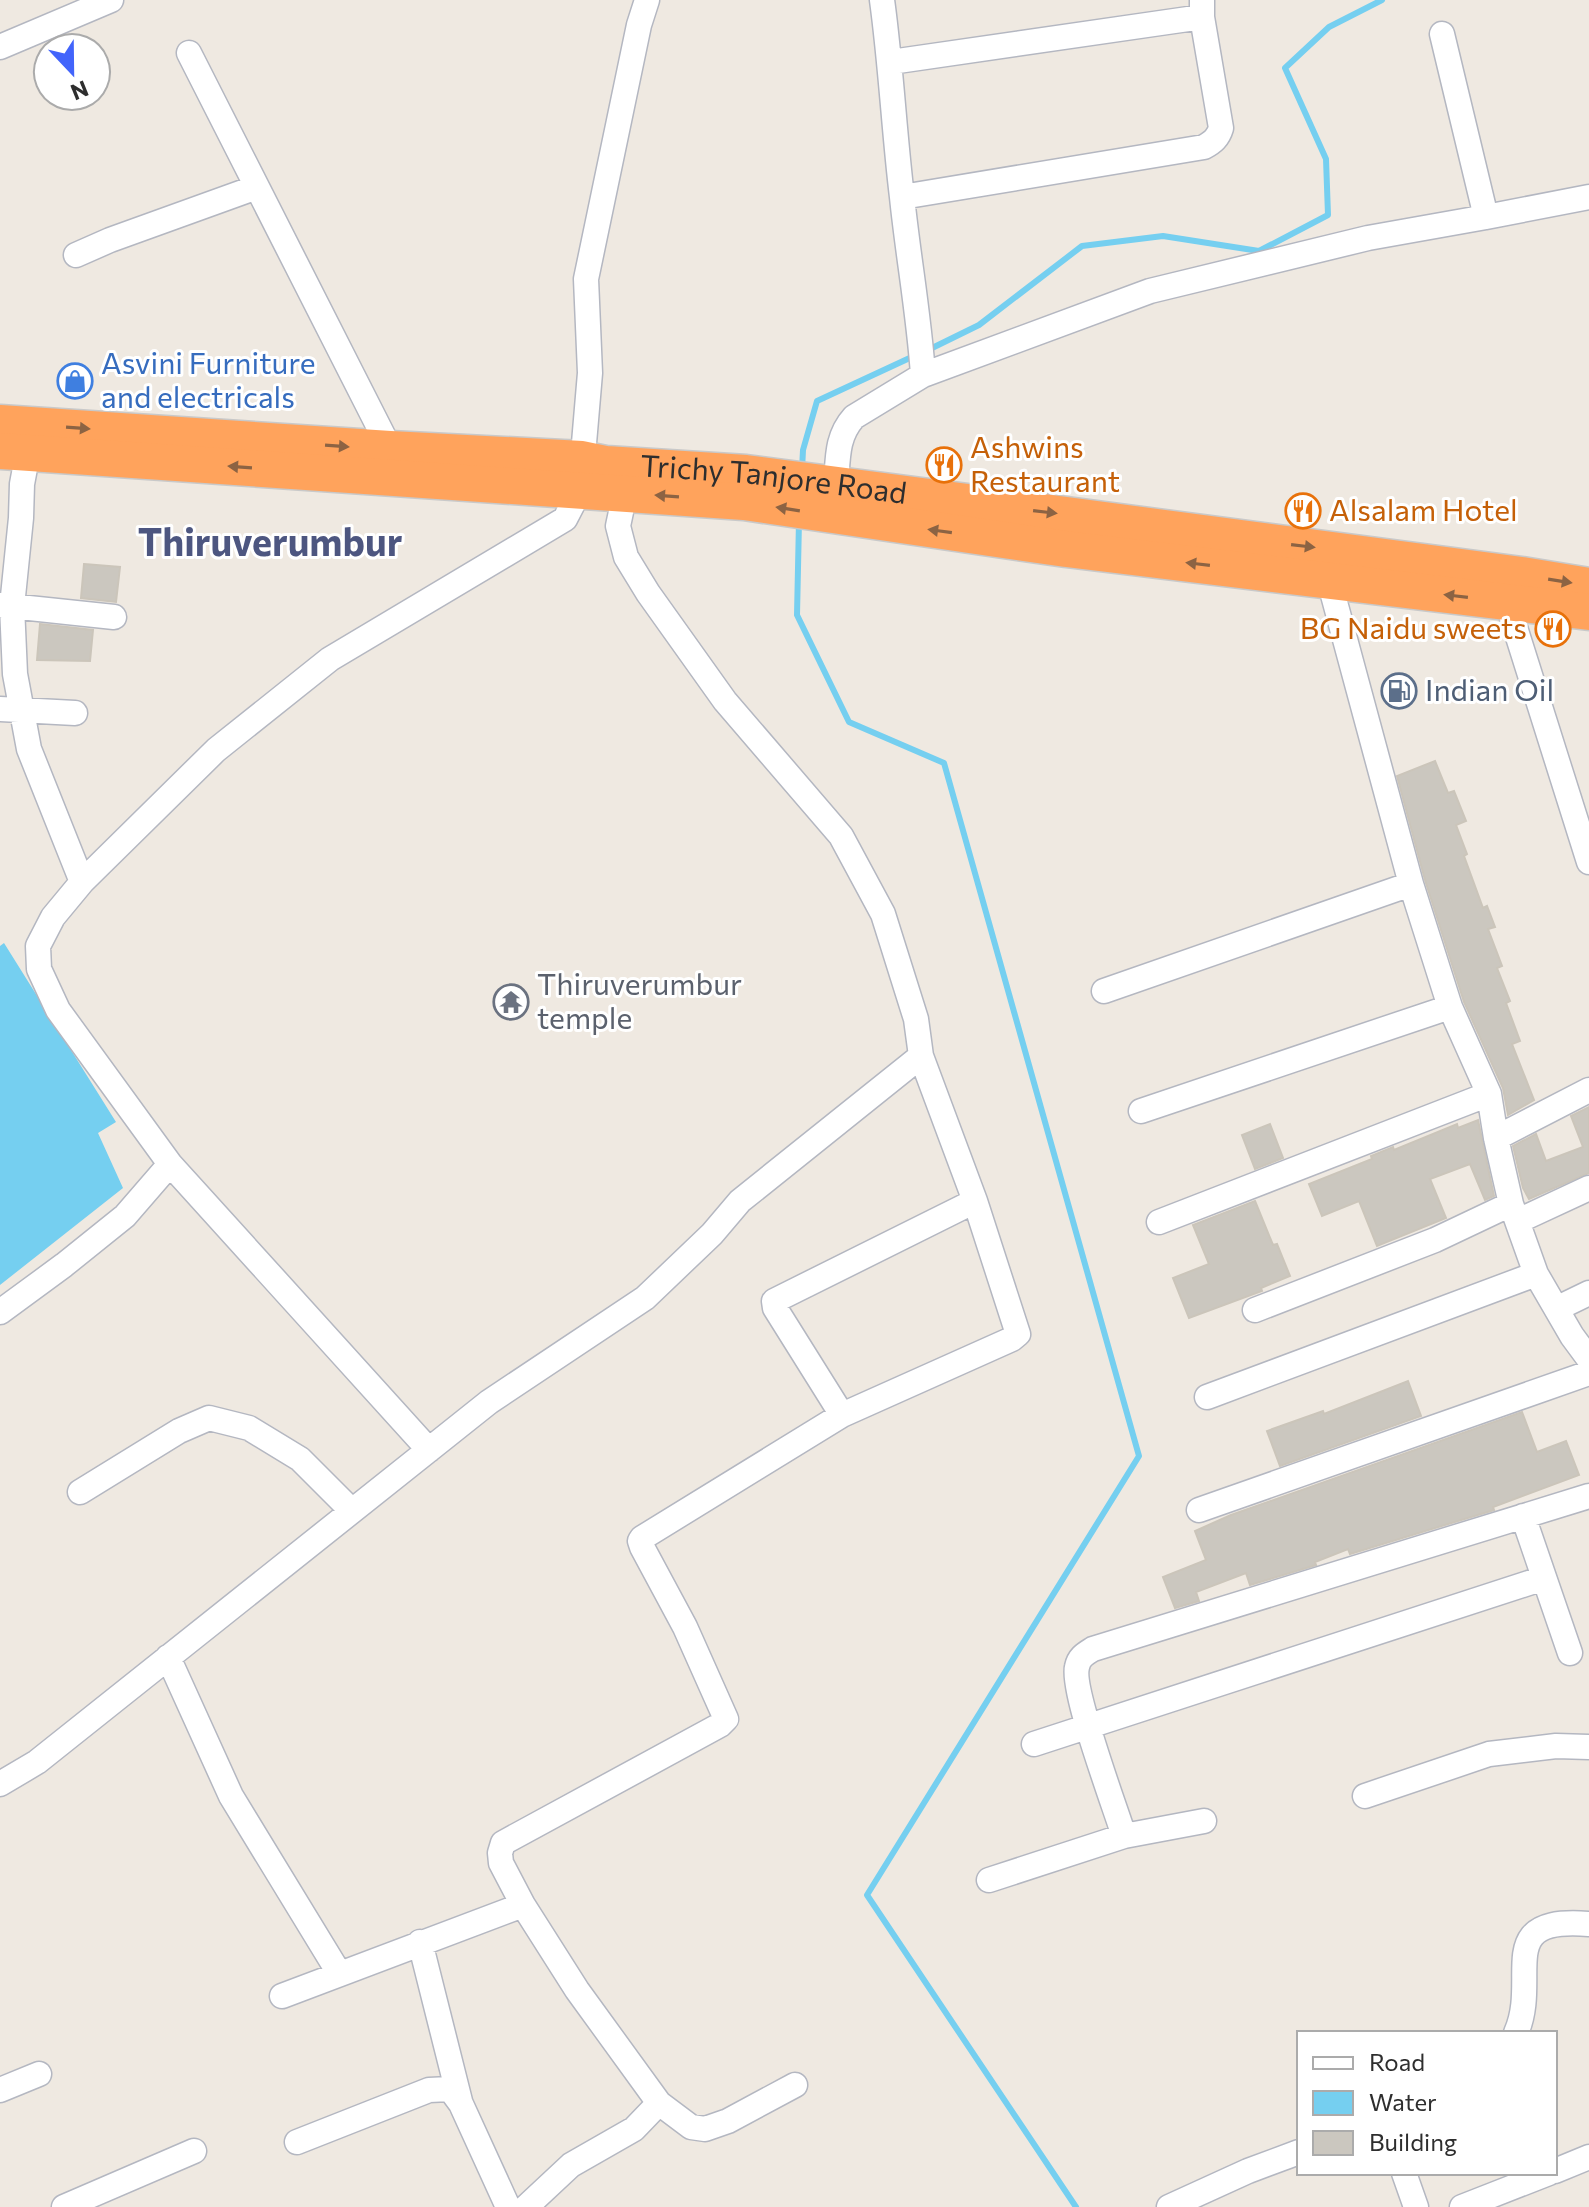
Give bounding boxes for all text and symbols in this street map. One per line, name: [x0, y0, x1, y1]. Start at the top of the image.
north arrow: [32, 32, 112, 112]
text: N: [67, 75, 92, 107]
place label: Asvini Furniture and electricals: [101, 343, 316, 414]
shop icon: Asvini Furniture and electricals: [56, 362, 94, 400]
one-way arrow: [66, 422, 91, 435]
place label: Ashwins Restaurant: [970, 427, 1120, 498]
one-way arrow: [325, 440, 350, 453]
street label: Trichy Tanjore Road: [639, 445, 909, 510]
restaurant icon: Ashwins Restaurant: [925, 446, 963, 484]
one-way arrow: [227, 460, 252, 473]
one-way arrow: [654, 489, 679, 502]
place label: Alsalam Hotel: [1329, 490, 1518, 527]
restaurant icon: Alsalam Hotel: [1284, 492, 1322, 530]
one-way arrow: [775, 502, 800, 515]
one-way arrow: [1033, 506, 1058, 519]
district label: Thiruverumbur: [138, 517, 403, 564]
one-way arrow: [927, 524, 952, 537]
one-way arrow: [1291, 540, 1316, 553]
one-way arrow: [1185, 558, 1210, 571]
one-way arrow: [1548, 575, 1573, 588]
one-way arrow: [1443, 589, 1468, 602]
place label: BG Naidu sweets: [1300, 608, 1527, 645]
restaurant icon: BG Naidu sweets: [1534, 610, 1572, 648]
place label: Indian Oil: [1425, 670, 1554, 707]
fuel station icon: Indian Oil: [1380, 672, 1418, 710]
place label: Thiruverumbur temple: [537, 964, 742, 1035]
temple icon: Thiruverumbur temple: [492, 983, 530, 1021]
legend: [1297, 2031, 1557, 2175]
text: Road: [1369, 2047, 1425, 2076]
text: Water: [1369, 2087, 1437, 2116]
text: Building: [1369, 2127, 1457, 2156]

